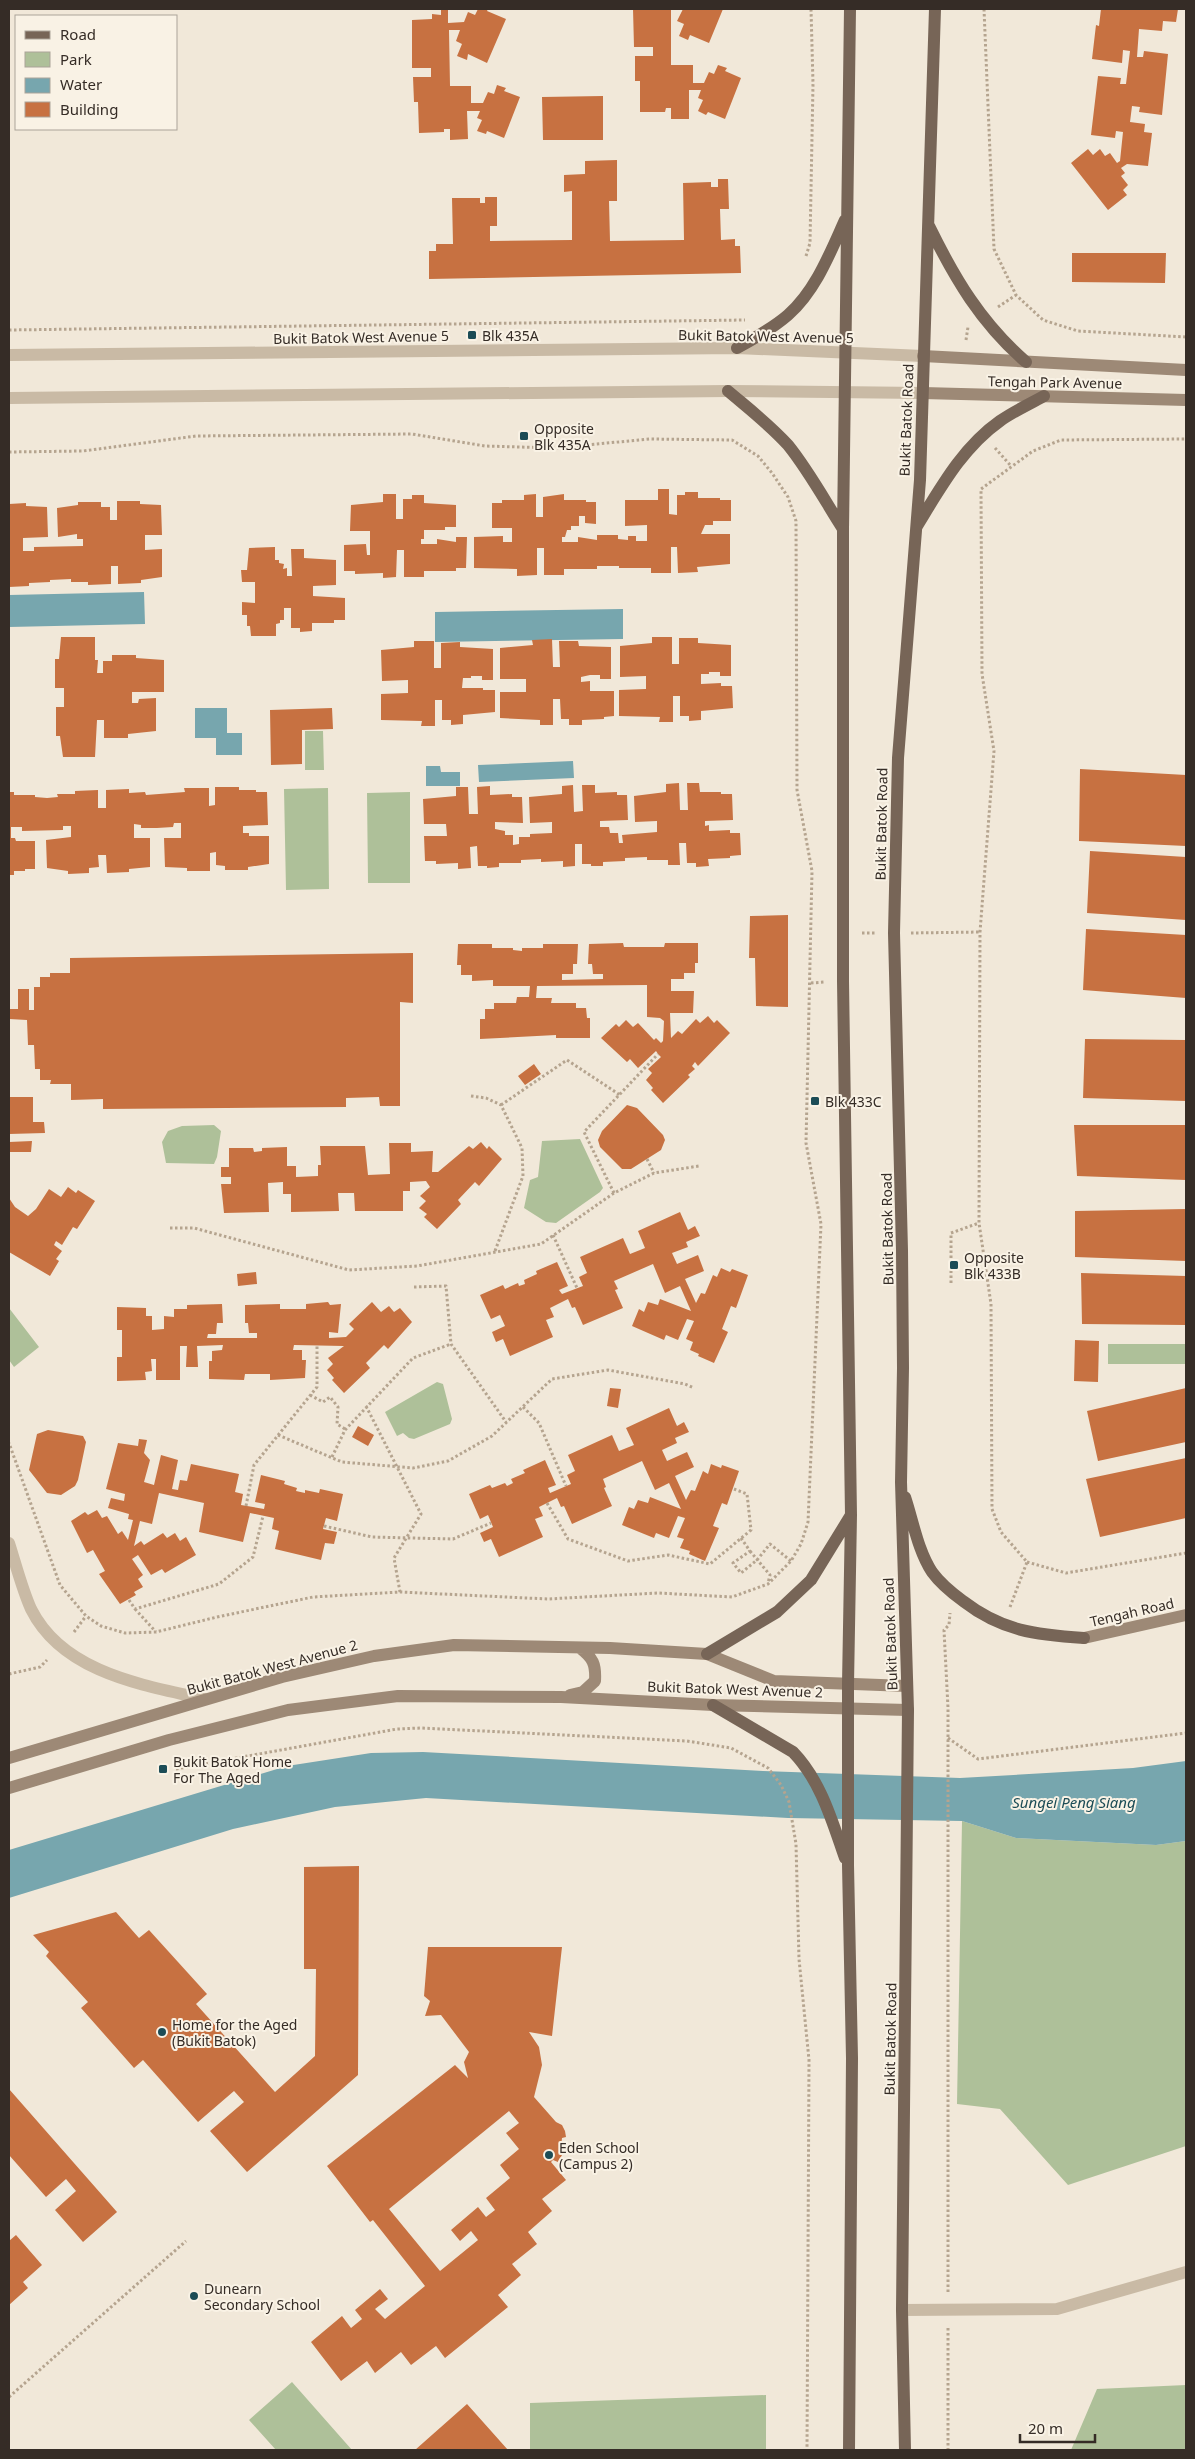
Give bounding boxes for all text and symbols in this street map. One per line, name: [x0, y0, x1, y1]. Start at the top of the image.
legend: [15, 15, 178, 130]
text: Road: [60, 24, 96, 44]
text: Park: [60, 49, 92, 69]
text: Water: [60, 74, 102, 94]
text: Building: [60, 99, 118, 119]
street label: Bukit Batok West Avenue 5: [678, 325, 854, 347]
street label: Bukit Batok West Avenue 5: [273, 326, 449, 348]
place label: Blk 435A: [482, 326, 539, 345]
marker: Blk 435A: [466, 329, 478, 341]
street label: Bukit Batok Road: [895, 363, 917, 477]
street label: Tengah Park Avenue: [988, 371, 1123, 393]
place label: Opposite Blk 435A: [534, 419, 594, 454]
marker: Opposite Blk 435A: [518, 430, 530, 442]
street label: Bukit Batok Road: [871, 767, 891, 881]
place label: Blk 433C: [825, 1092, 882, 1111]
marker: Blk 433C: [809, 1095, 821, 1107]
street label: Bukit Batok Road: [877, 1172, 897, 1286]
place label: Opposite Blk 433B: [964, 1248, 1024, 1283]
marker: Opposite Blk 433B: [948, 1259, 960, 1271]
street label: Bukit Batok Road: [879, 1577, 901, 1691]
street label: Tengah Road: [1088, 1593, 1176, 1631]
street label: Bukit Batok West Avenue 2: [185, 1635, 359, 1699]
street label: Bukit Batok West Avenue 2: [647, 1676, 823, 1702]
place label: Bukit Batok Home For The Aged: [173, 1752, 292, 1787]
marker: Bukit Batok Home For The Aged: [157, 1763, 169, 1775]
water label: Sungei Peng Siang: [1012, 1792, 1136, 1812]
street label: Bukit Batok Road: [880, 1982, 900, 2096]
place label: Home for the Aged (Bukit Batok): [172, 2015, 297, 2050]
marker: Home for the Aged (Bukit Batok): [156, 2026, 168, 2038]
place label: Eden School (Campus 2): [559, 2138, 639, 2173]
marker: Eden School (Campus 2): [543, 2149, 555, 2161]
place label: Dunearn Secondary School: [204, 2279, 320, 2314]
marker: Dunearn Secondary School: [188, 2290, 200, 2302]
scale bar: [1020, 2412, 1095, 2444]
text: 20 m: [1028, 2418, 1063, 2438]

